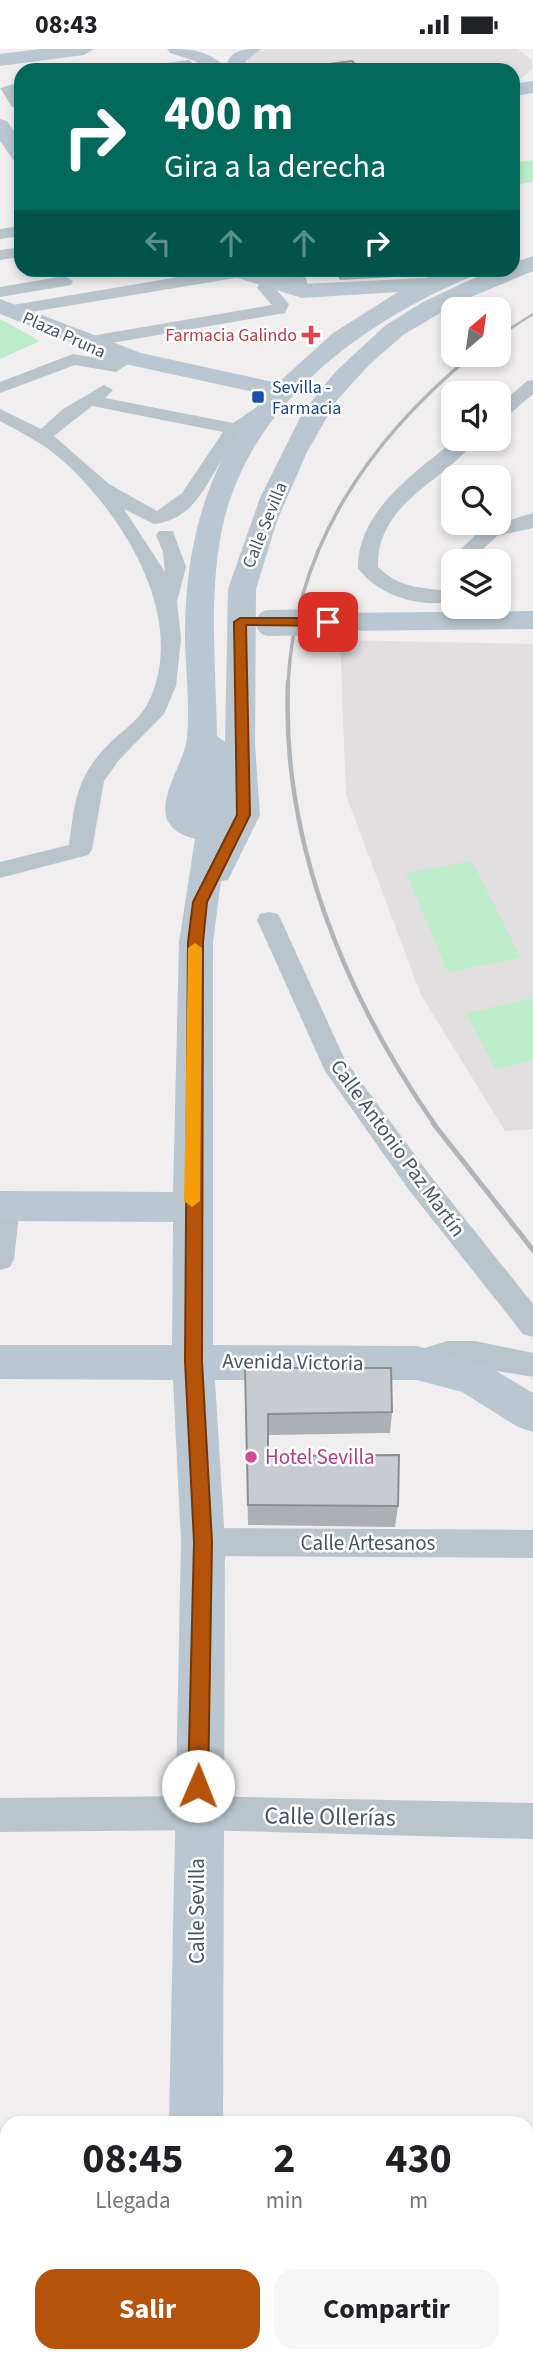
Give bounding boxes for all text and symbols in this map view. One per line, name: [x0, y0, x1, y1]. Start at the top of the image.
text: 08:43: [35, 6, 98, 43]
text: 400 m: [164, 79, 293, 149]
icon: right: [49, 91, 140, 182]
text: Gira a la derecha: [164, 144, 386, 190]
icon: left: [139, 224, 177, 262]
icon: ahead: [212, 224, 250, 262]
icon: ahead: [285, 224, 323, 262]
icon: right: [358, 224, 396, 262]
north arrow: [441, 297, 511, 367]
map controls: [441, 297, 511, 619]
street label: Plaza Pruna: [18, 305, 110, 365]
place label: Farmacia Galindo: [165, 323, 297, 348]
marker: Farmacia Galindo: [303, 327, 319, 343]
place label: Sevilla - Farmacia: [272, 375, 341, 421]
button: sound: [441, 381, 511, 451]
marker: Sevilla - Farmacia: [250, 389, 266, 405]
button: search: [441, 465, 511, 535]
street label: Calle Sevilla: [236, 478, 294, 572]
button: layers: [441, 549, 511, 619]
pin: [298, 592, 358, 652]
icon: arrive: [309, 603, 347, 641]
street label: Calle Antonio Paz Martín: [323, 1053, 473, 1243]
street label: Avenida Victoria: [222, 1346, 364, 1378]
place label: Hotel Sevilla: [265, 1442, 375, 1472]
marker: Hotel Sevilla: [243, 1449, 259, 1465]
street label: Calle Artesanos: [301, 1528, 436, 1558]
position arrow: [161, 1749, 235, 1823]
street label: Calle Ollerías: [264, 1798, 396, 1836]
street label: Calle Sevilla: [182, 1858, 212, 1964]
text: 08:45: [82, 2129, 184, 2189]
text: 2: [273, 2129, 295, 2189]
text: 430: [385, 2129, 452, 2189]
text: Llegada: [95, 2184, 171, 2217]
text: min: [266, 2184, 303, 2217]
text: m: [409, 2184, 428, 2217]
button: Salir: [35, 2269, 260, 2349]
button: Compartir: [274, 2269, 499, 2349]

